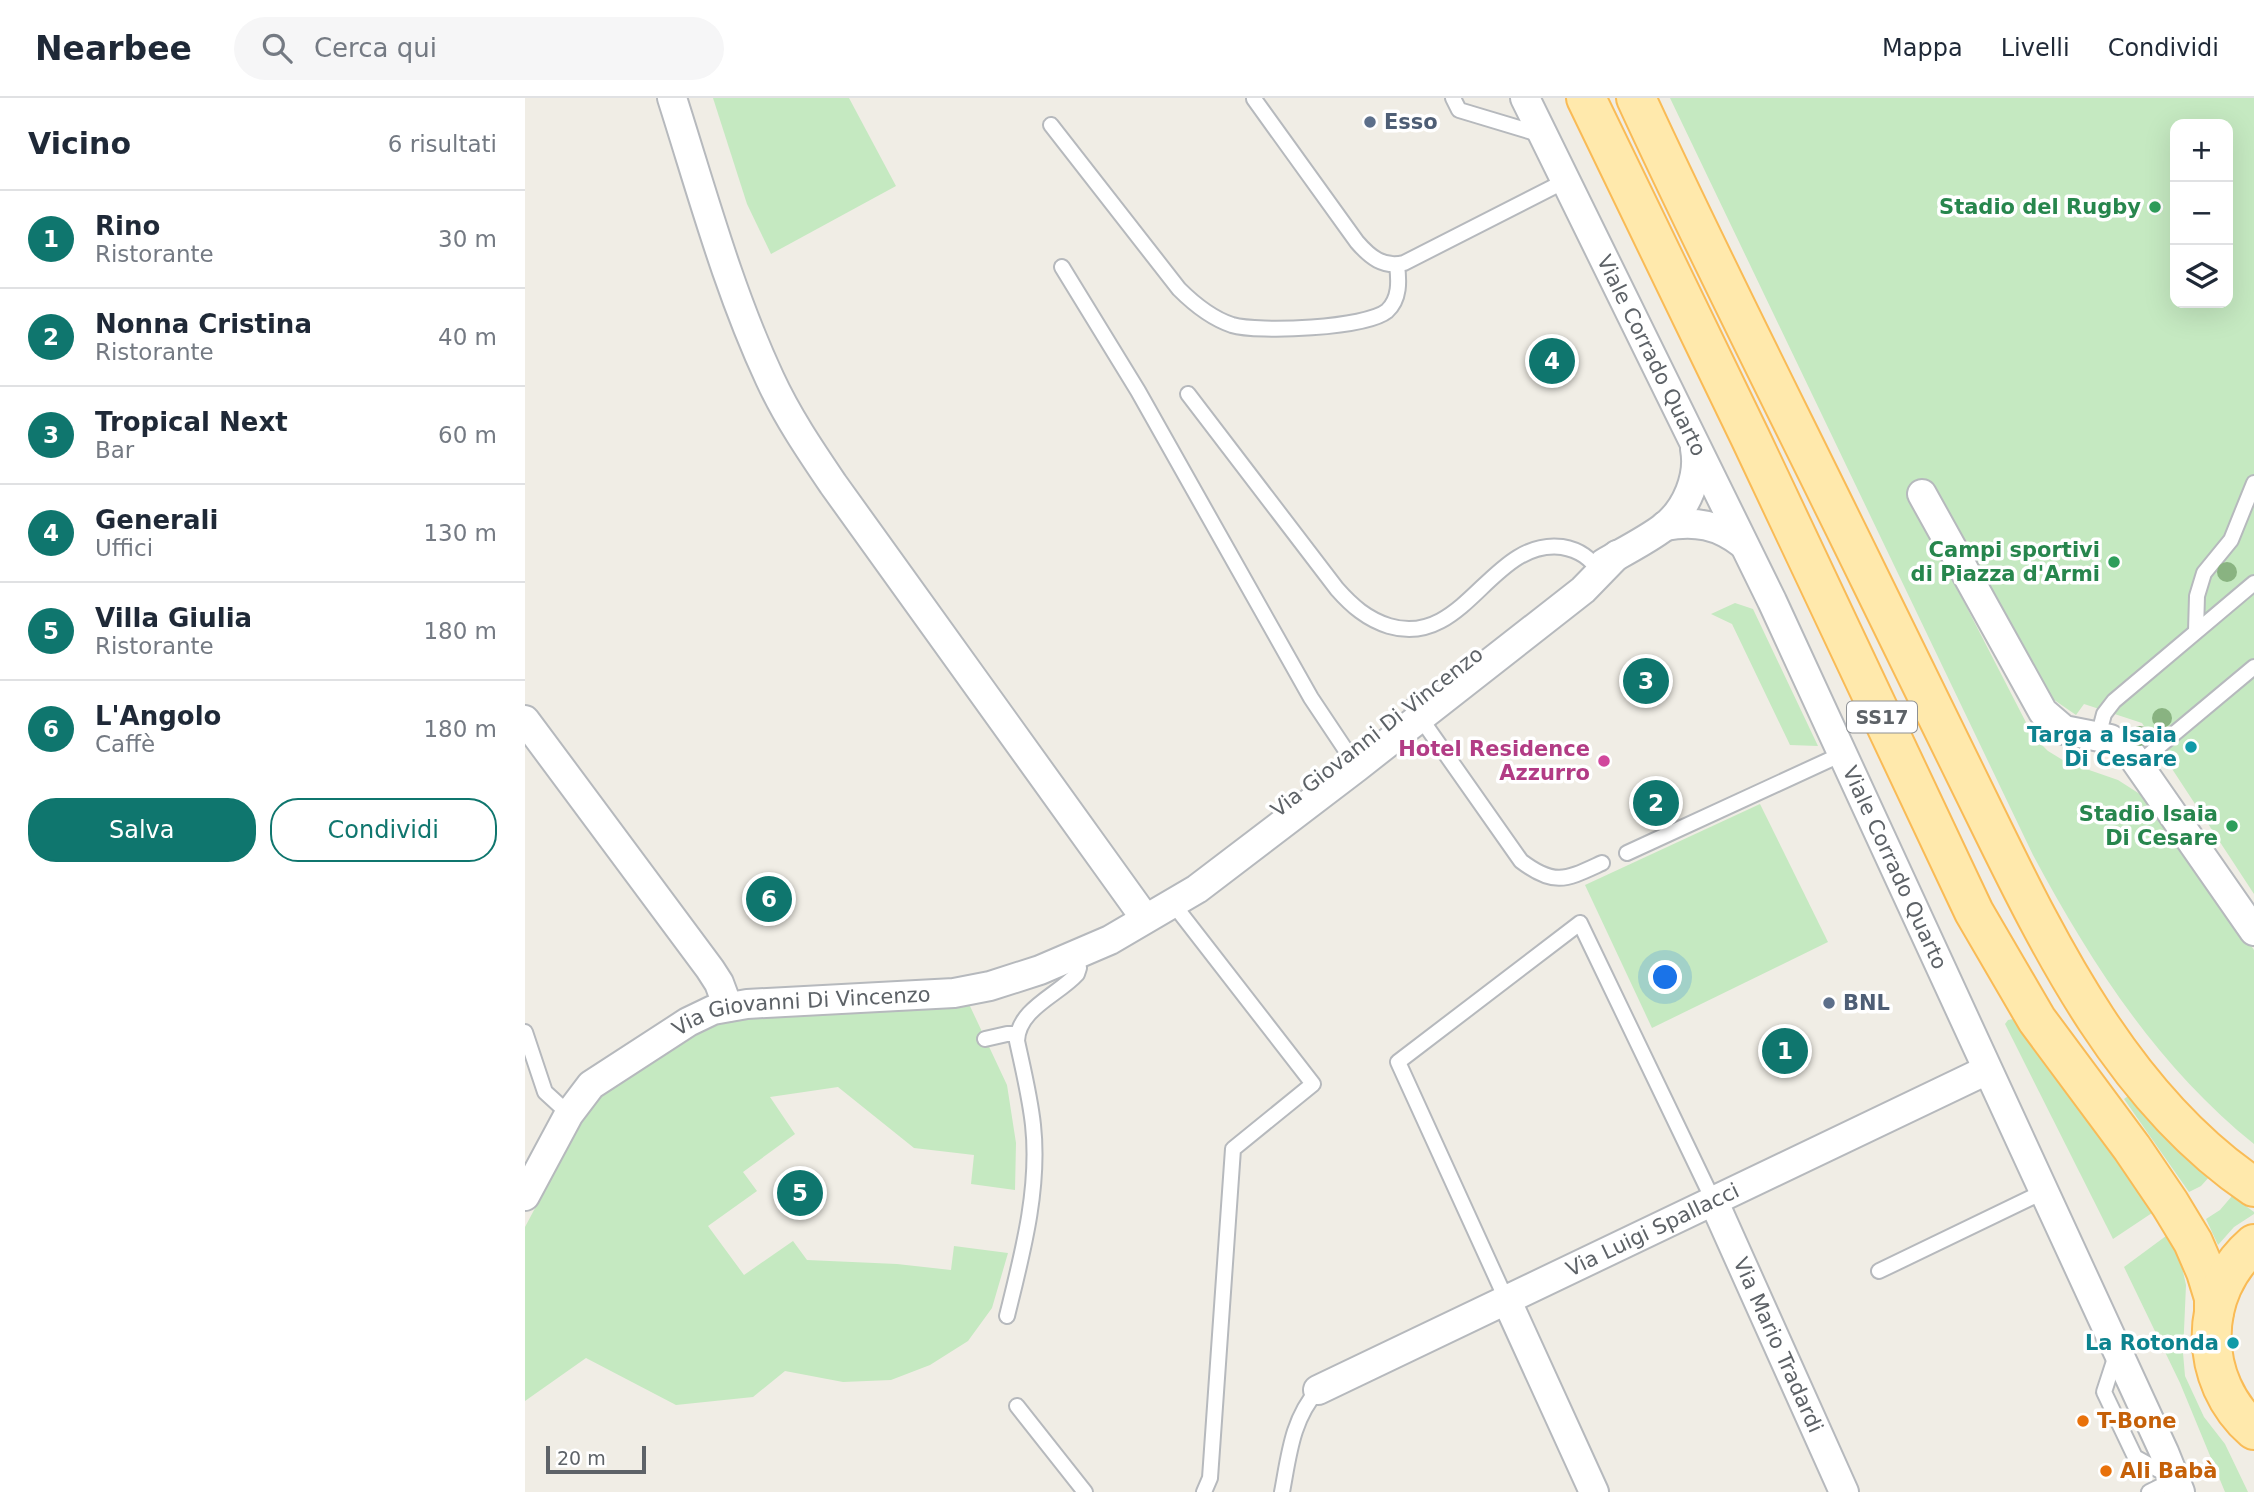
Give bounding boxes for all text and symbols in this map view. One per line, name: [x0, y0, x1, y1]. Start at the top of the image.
search box: [234, 17, 724, 80]
text: Nearbee: [35, 29, 192, 68]
icon: search: [258, 29, 296, 67]
text: Cerca qui: [314, 33, 437, 63]
text: Mappa: [1882, 34, 1963, 62]
text: Livelli: [2001, 34, 2070, 62]
text: Condividi: [2108, 34, 2219, 62]
place label: Esso: [1384, 110, 1438, 134]
marker: Esso: [1362, 114, 1378, 130]
map controls: [2170, 119, 2233, 308]
button: +: [2170, 119, 2233, 182]
text: Vicino: [28, 126, 131, 161]
text: 6 risultati: [388, 131, 497, 157]
button: −: [2170, 182, 2233, 245]
place label: Stadio del Rugby: [1939, 195, 2141, 219]
marker: Stadio del Rugby: [2147, 199, 2163, 215]
text: Rino: [95, 211, 160, 241]
text: 1: [43, 226, 59, 252]
text: 30 m: [438, 226, 497, 252]
text: Ristorante: [95, 241, 214, 267]
button: layers: [2170, 245, 2233, 308]
street label: Viale Corrado Quarto: [1592, 251, 1711, 460]
text: Nonna Cristina: [95, 309, 312, 339]
text: 2: [43, 324, 59, 350]
text: 40 m: [438, 324, 497, 350]
pin: 4: [1529, 335, 1575, 387]
text: Ristorante: [95, 339, 214, 365]
text: Tropical Next: [95, 407, 288, 437]
text: 3: [43, 422, 59, 448]
text: 60 m: [438, 422, 497, 448]
text: Bar: [95, 437, 134, 463]
text: Generali: [95, 505, 218, 535]
text: 4: [43, 520, 59, 546]
text: 130 m: [423, 520, 497, 546]
text: Uffici: [95, 535, 153, 561]
place label: Campi sportivi di Piazza d'Armi: [1911, 538, 2100, 586]
marker: Campi sportivi di Piazza d'Armi: [2106, 554, 2122, 570]
text: Villa Giulia: [95, 603, 252, 633]
text: 5: [43, 618, 59, 644]
text: 180 m: [423, 618, 497, 644]
text: Ristorante: [95, 633, 214, 659]
street label: Via Giovanni Di Vincenzo: [1266, 642, 1488, 822]
pin: 3: [1623, 655, 1669, 707]
text: L'Angolo: [95, 701, 221, 731]
road number: SS17: [1847, 702, 1917, 732]
text: 6: [43, 716, 59, 742]
text: 180 m: [423, 716, 497, 742]
place label: Targa a Isaia Di Cesare: [2027, 723, 2177, 771]
text: Caffè: [95, 731, 155, 757]
place label: Hotel Residence Azzurro: [1398, 737, 1590, 785]
marker: Targa a Isaia Di Cesare: [2183, 739, 2199, 755]
marker: Hotel Residence Azzurro: [1596, 753, 1612, 769]
street label: Viale Corrado Quarto: [1838, 762, 1952, 973]
pin: 2: [1633, 777, 1679, 829]
button: Salva: [28, 798, 256, 862]
button: Condividi: [270, 798, 497, 862]
place label: Stadio Isaia Di Cesare: [2079, 802, 2218, 850]
marker: Stadio Isaia Di Cesare: [2224, 818, 2240, 834]
pin: 6: [746, 873, 792, 925]
your location: [1648, 960, 1682, 994]
street label: Via Giovanni Di Vincenzo: [668, 982, 931, 1041]
place label: BNL: [1843, 991, 1890, 1015]
marker: BNL: [1821, 995, 1837, 1011]
pin: 1: [1762, 1025, 1808, 1077]
pin: 5: [777, 1167, 823, 1219]
street label: Via Luigi Spallacci: [1562, 1178, 1743, 1281]
street label: Via Mario Tradardi: [1728, 1254, 1828, 1436]
place label: La Rotonda: [2085, 1331, 2219, 1355]
marker: La Rotonda: [2225, 1335, 2241, 1351]
place label: T-Bone: [2097, 1409, 2177, 1433]
marker: T-Bone: [2075, 1413, 2091, 1429]
scale bar: [546, 1443, 646, 1475]
text: 20 m: [557, 1447, 606, 1469]
place label: Ali Babà: [2120, 1459, 2217, 1483]
marker: Ali Babà: [2098, 1463, 2114, 1479]

